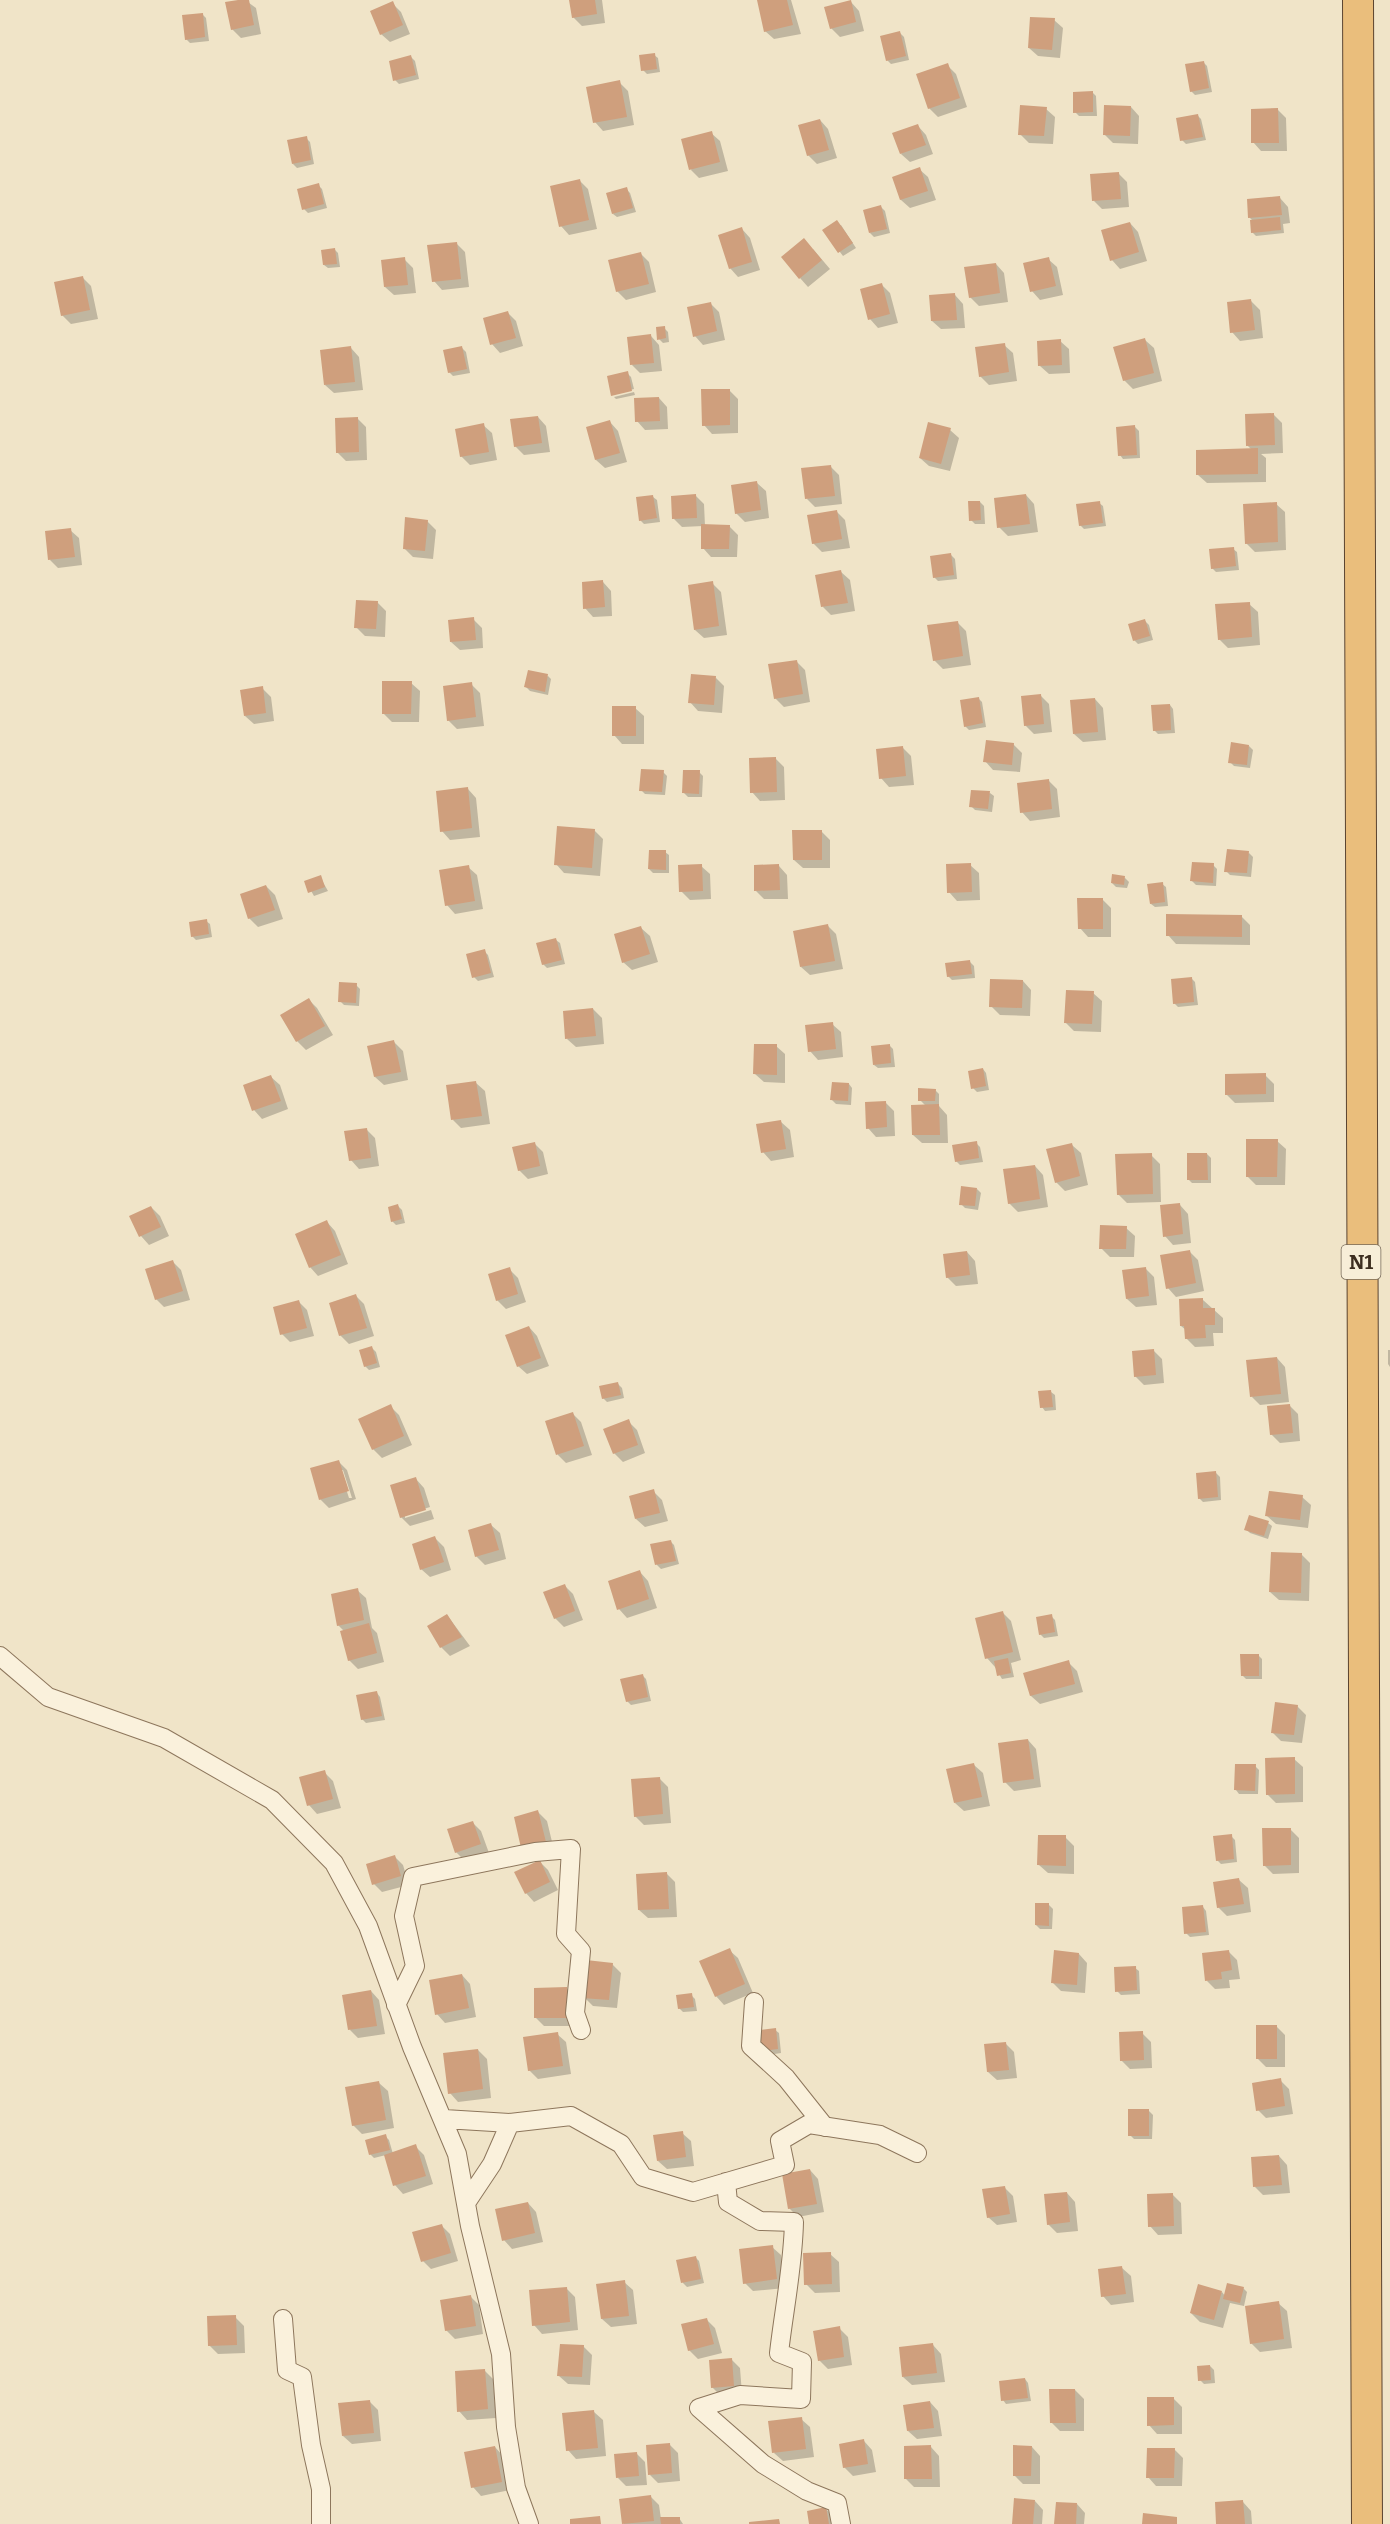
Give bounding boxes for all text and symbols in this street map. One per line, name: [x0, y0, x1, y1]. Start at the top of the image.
road number: N1: [1342, 1245, 1380, 1279]

